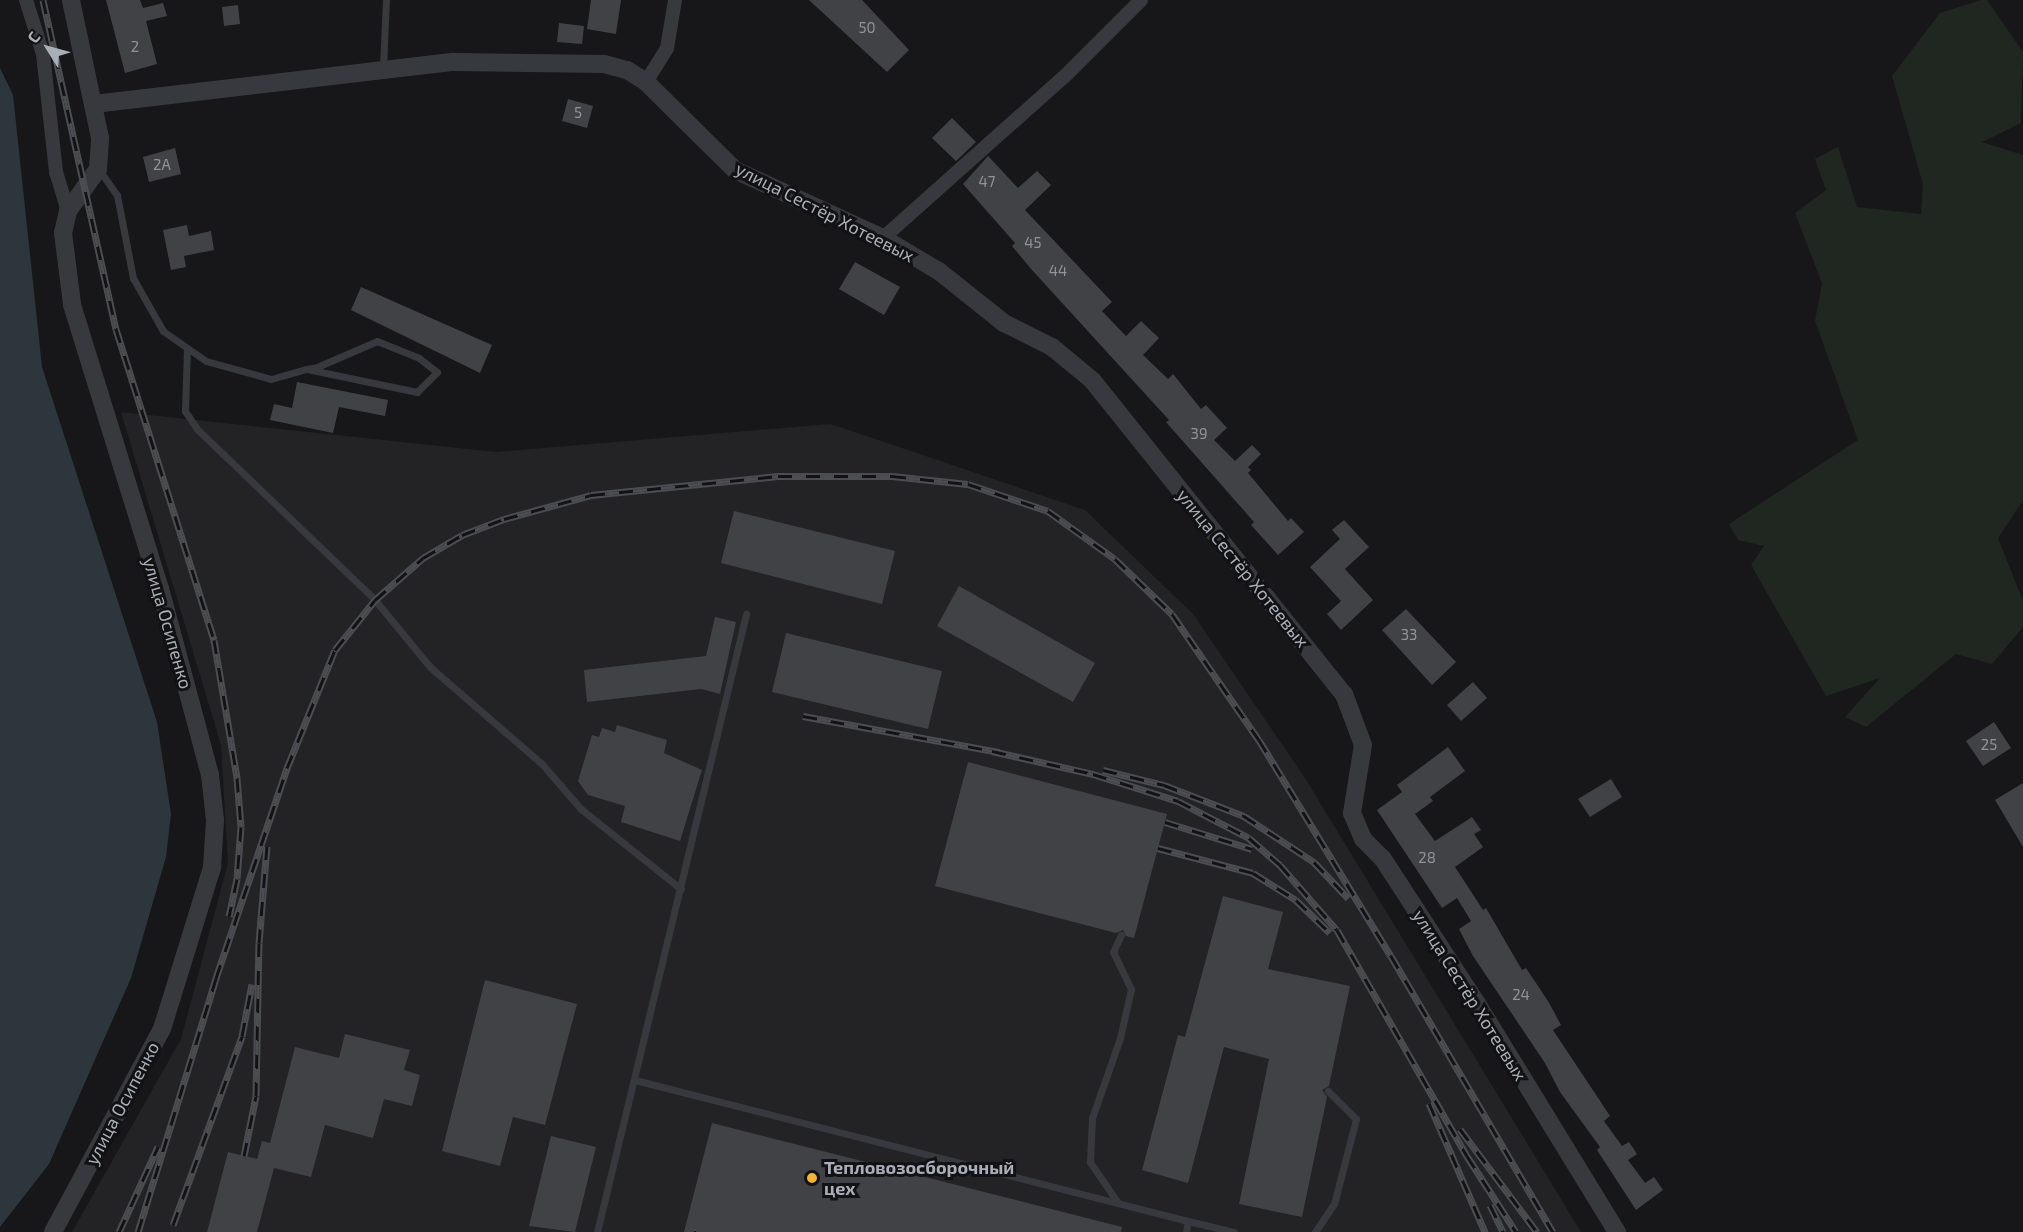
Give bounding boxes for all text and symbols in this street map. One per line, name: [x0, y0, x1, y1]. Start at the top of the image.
north arrow: [18, 18, 78, 78]
house number: 50: [858, 19, 876, 37]
text: С: [23, 27, 44, 46]
house number: 2: [131, 38, 139, 56]
house number: 5: [574, 104, 582, 122]
house number: 2А: [153, 156, 171, 174]
street label: улица Сестёр Хотеевых: [732, 158, 918, 266]
house number: 47: [979, 173, 995, 191]
house number: 45: [1024, 234, 1042, 252]
house number: 44: [1049, 262, 1067, 280]
house number: 39: [1191, 425, 1207, 443]
street label: улица Сестёр Хотеевых: [1172, 484, 1314, 652]
street label: улица Осипенко: [139, 555, 197, 691]
house number: 33: [1401, 626, 1417, 644]
house number: 25: [1981, 736, 1997, 754]
house number: 28: [1418, 849, 1436, 867]
street label: улица Сестёр Хотеевых: [1409, 906, 1531, 1084]
house number: 24: [1512, 986, 1530, 1004]
street label: улица Осипенко: [81, 1038, 163, 1168]
place label: Тепловозосборочный цех: [824, 1157, 1014, 1200]
marker: Тепловозосборочный цех: [805, 1171, 819, 1185]

